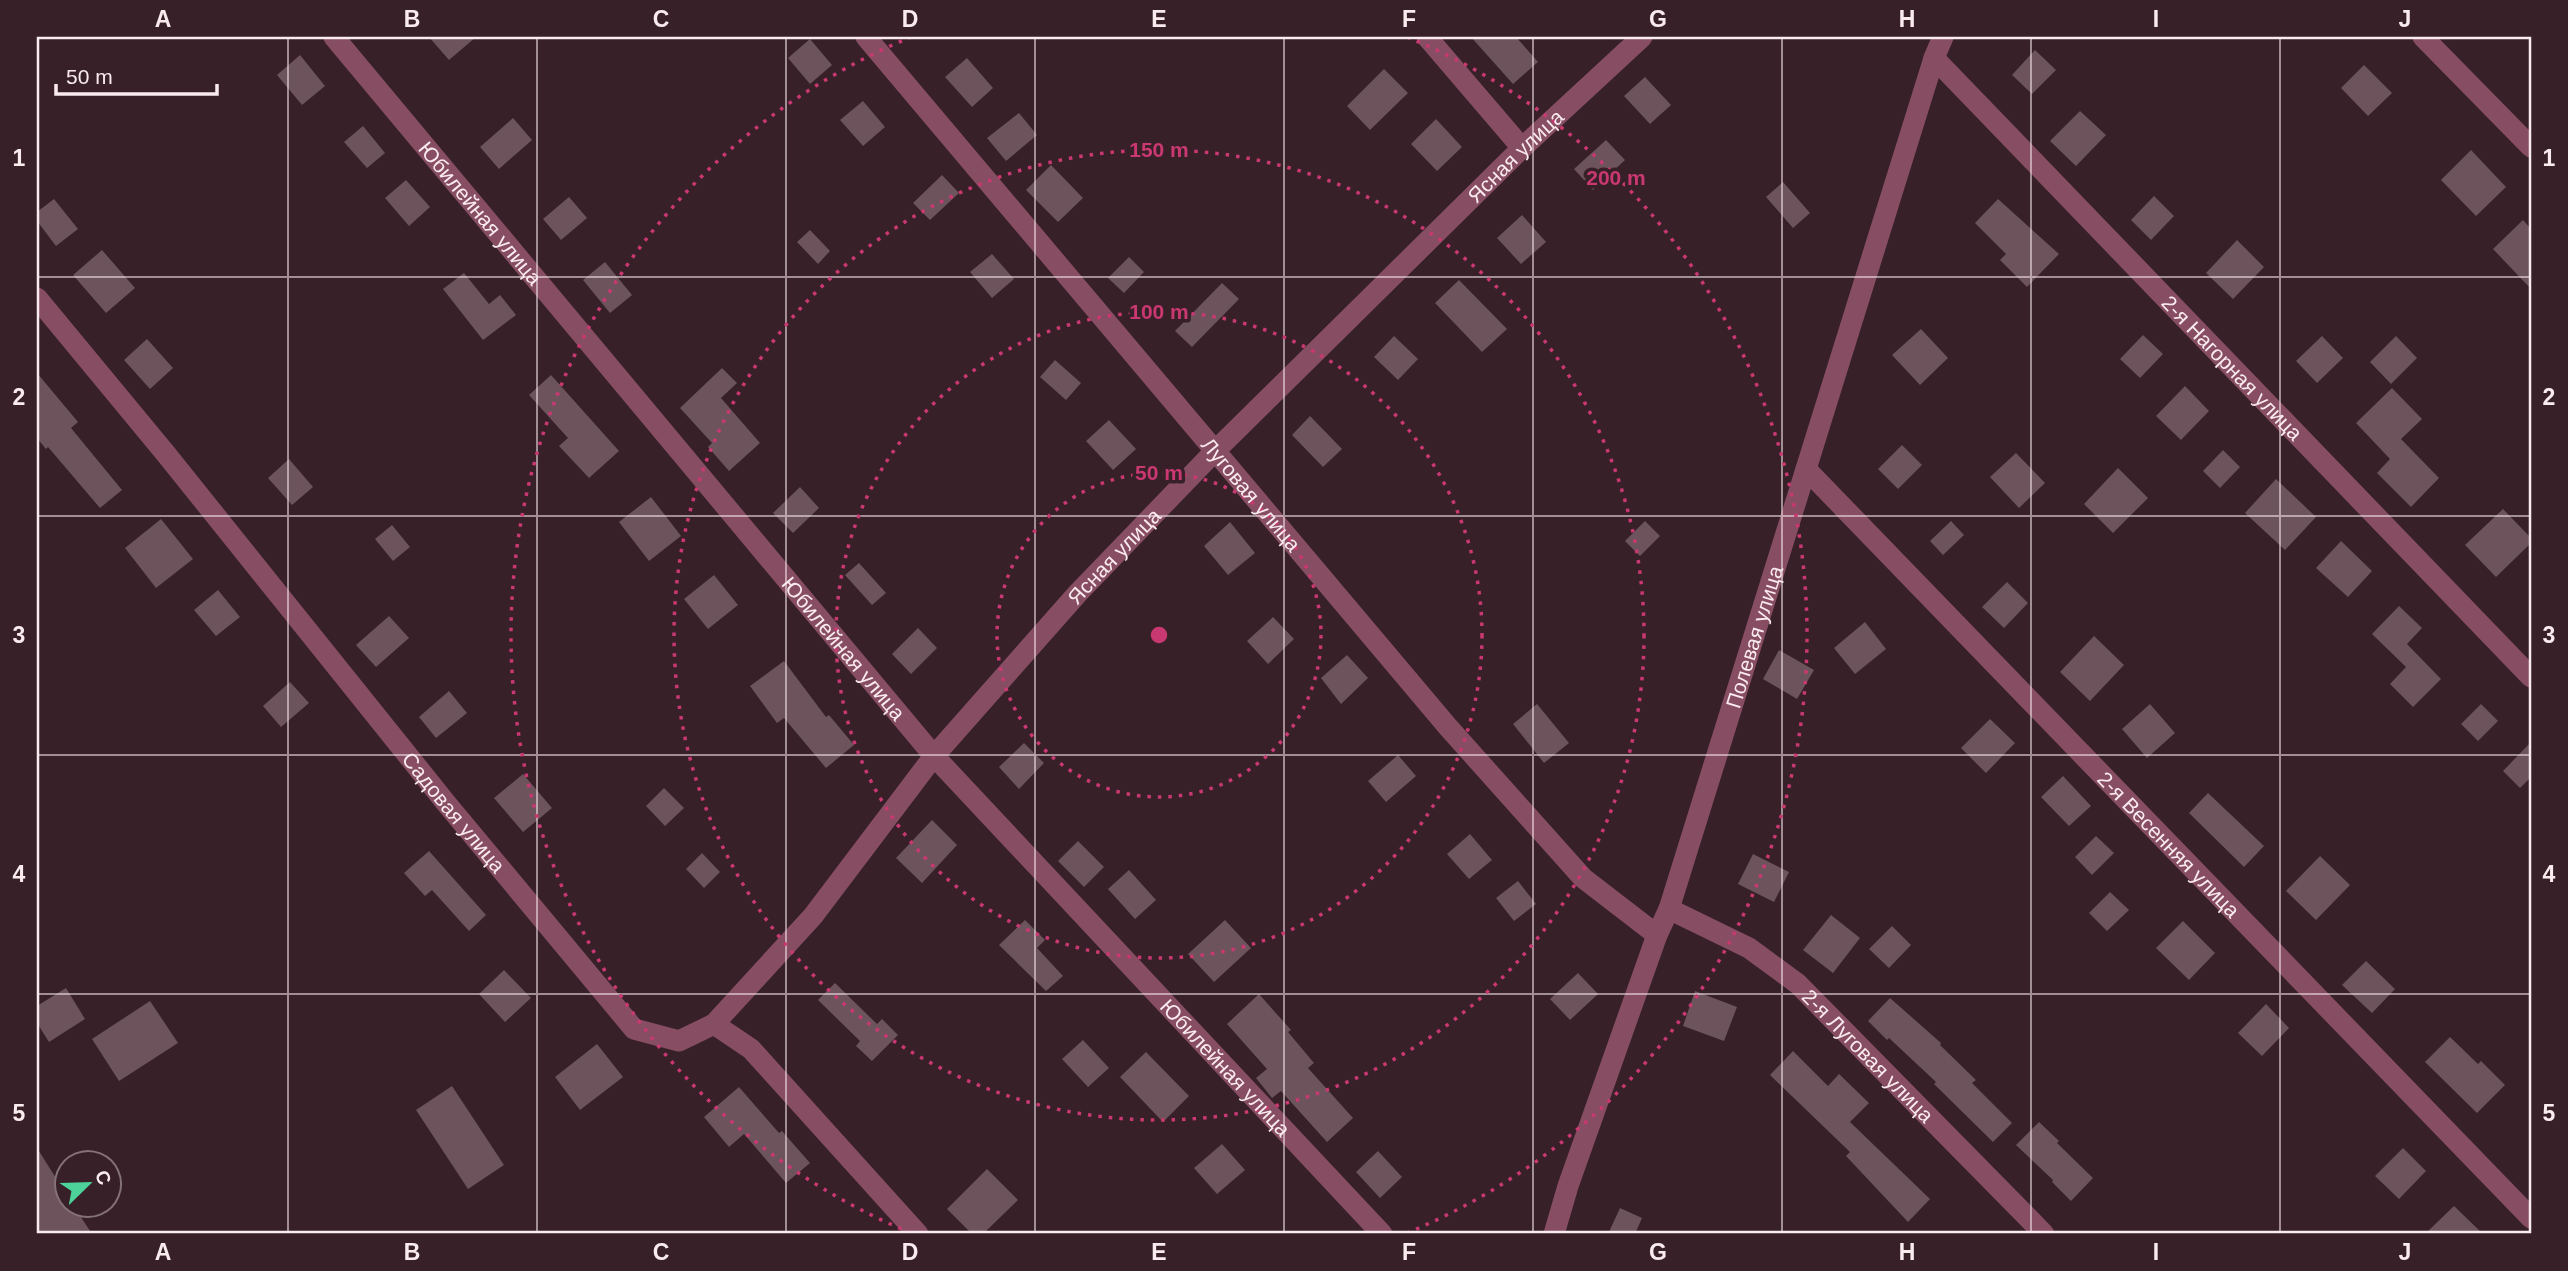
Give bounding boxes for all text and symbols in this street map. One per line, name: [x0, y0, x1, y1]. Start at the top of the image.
text: A: [155, 6, 171, 32]
text: B: [404, 6, 420, 32]
text: C: [653, 6, 669, 32]
text: D: [902, 6, 918, 32]
text: E: [1151, 6, 1167, 32]
text: F: [1402, 6, 1416, 32]
text: G: [1649, 6, 1667, 32]
text: H: [1899, 6, 1915, 32]
text: I: [2153, 6, 2159, 32]
text: J: [2399, 6, 2411, 32]
scale bar: [56, 52, 217, 96]
text: 50 m: [66, 65, 113, 88]
street label: Ясная улица: [1463, 104, 1568, 207]
street label: Юбилейная улица: [415, 137, 547, 289]
text: 150 m: [1129, 138, 1189, 161]
text: 1: [13, 145, 26, 171]
text: 1: [2543, 145, 2556, 171]
text: 200 m: [1586, 166, 1646, 189]
street label: 2-я Нагорная улица: [2158, 291, 2308, 445]
text: 100 m: [1129, 300, 1189, 323]
text: 2: [13, 384, 25, 410]
text: 2: [2543, 384, 2555, 410]
street label: Луговая улица: [1197, 433, 1306, 556]
text: 50 m: [1135, 461, 1183, 484]
street label: Ясная улица: [1062, 503, 1165, 609]
street label: Полевая улица: [1721, 563, 1787, 711]
street label: Юбилейная улица: [778, 572, 910, 724]
text: 3: [13, 622, 25, 648]
text: 3: [2543, 622, 2555, 648]
centre of rings: [1147, 623, 1171, 647]
street label: Садовая улица: [398, 747, 510, 877]
street label: 2-я Весенняя улица: [2094, 767, 2245, 922]
text: 4: [13, 861, 26, 887]
text: 4: [2543, 861, 2556, 887]
street label: 2-я Луговая улица: [1798, 984, 1939, 1127]
street label: Юбилейная улица: [1156, 994, 1295, 1141]
text: 5: [13, 1100, 26, 1126]
text: 5: [2543, 1100, 2556, 1126]
north arrow: [52, 1148, 122, 1218]
text: С: [91, 1167, 116, 1188]
text: A: [155, 1239, 171, 1265]
text: B: [404, 1239, 420, 1265]
text: C: [653, 1239, 669, 1265]
text: D: [902, 1239, 918, 1265]
text: E: [1151, 1239, 1167, 1265]
text: F: [1402, 1239, 1416, 1265]
text: G: [1649, 1239, 1667, 1265]
text: H: [1899, 1239, 1915, 1265]
text: I: [2153, 1239, 2159, 1265]
text: J: [2399, 1239, 2411, 1265]

